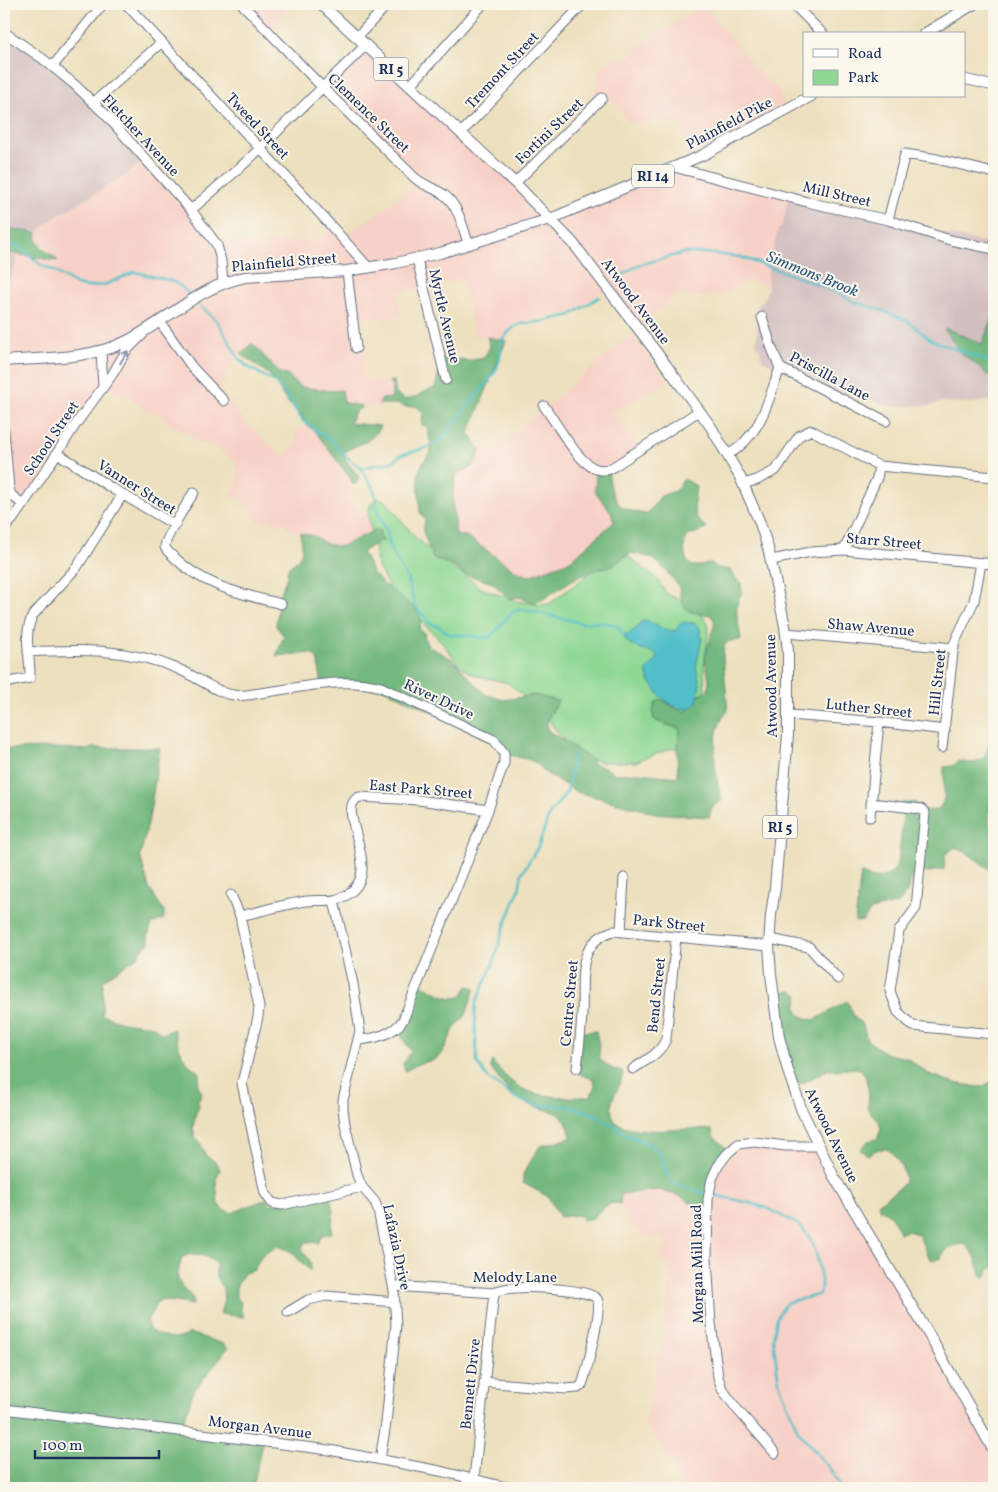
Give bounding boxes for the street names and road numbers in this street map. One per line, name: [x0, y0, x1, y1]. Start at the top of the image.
street label: Tremont Street: [462, 28, 545, 115]
road number: RI 5: [374, 58, 408, 80]
street label: Clemence Street: [322, 69, 414, 159]
street label: Tweed Street: [220, 89, 293, 165]
street label: Fletcher Avenue: [96, 90, 184, 182]
street label: Plainfield Pike: [683, 93, 777, 156]
street label: Fortini Street: [511, 94, 589, 170]
road number: RI 14: [632, 165, 674, 188]
street label: Mill Street: [800, 177, 873, 214]
street label: Plainfield Street: [230, 248, 338, 279]
street label: Atwood Avenue: [595, 254, 674, 350]
street label: Myrtle Avenue: [422, 267, 465, 366]
street label: Priscilla Lane: [785, 347, 873, 407]
street label: School Street: [19, 397, 85, 480]
street label: Vanner Street: [92, 456, 180, 521]
street label: Starr Street: [845, 529, 923, 556]
street label: Shaw Avenue: [826, 614, 915, 643]
street label: Atwood Avenue: [761, 634, 784, 738]
street label: Hill Street: [925, 648, 952, 717]
street label: River Drive: [400, 675, 477, 726]
street label: Luther Street: [825, 695, 913, 724]
street label: East Park Street: [368, 775, 474, 805]
road number: RI 5: [762, 816, 798, 839]
street label: Park Street: [631, 910, 706, 939]
street label: Bend Street: [643, 956, 672, 1034]
street label: Centre Street: [556, 959, 585, 1047]
street label: Atwood Avenue: [799, 1085, 863, 1187]
street label: Lafazia Drive: [376, 1202, 415, 1292]
street label: Morgan Mill Road: [687, 1204, 710, 1324]
street label: Melody Lane: [473, 1268, 557, 1289]
street label: Bennett Drive: [456, 1338, 487, 1431]
street label: Morgan Avenue: [207, 1412, 313, 1445]

